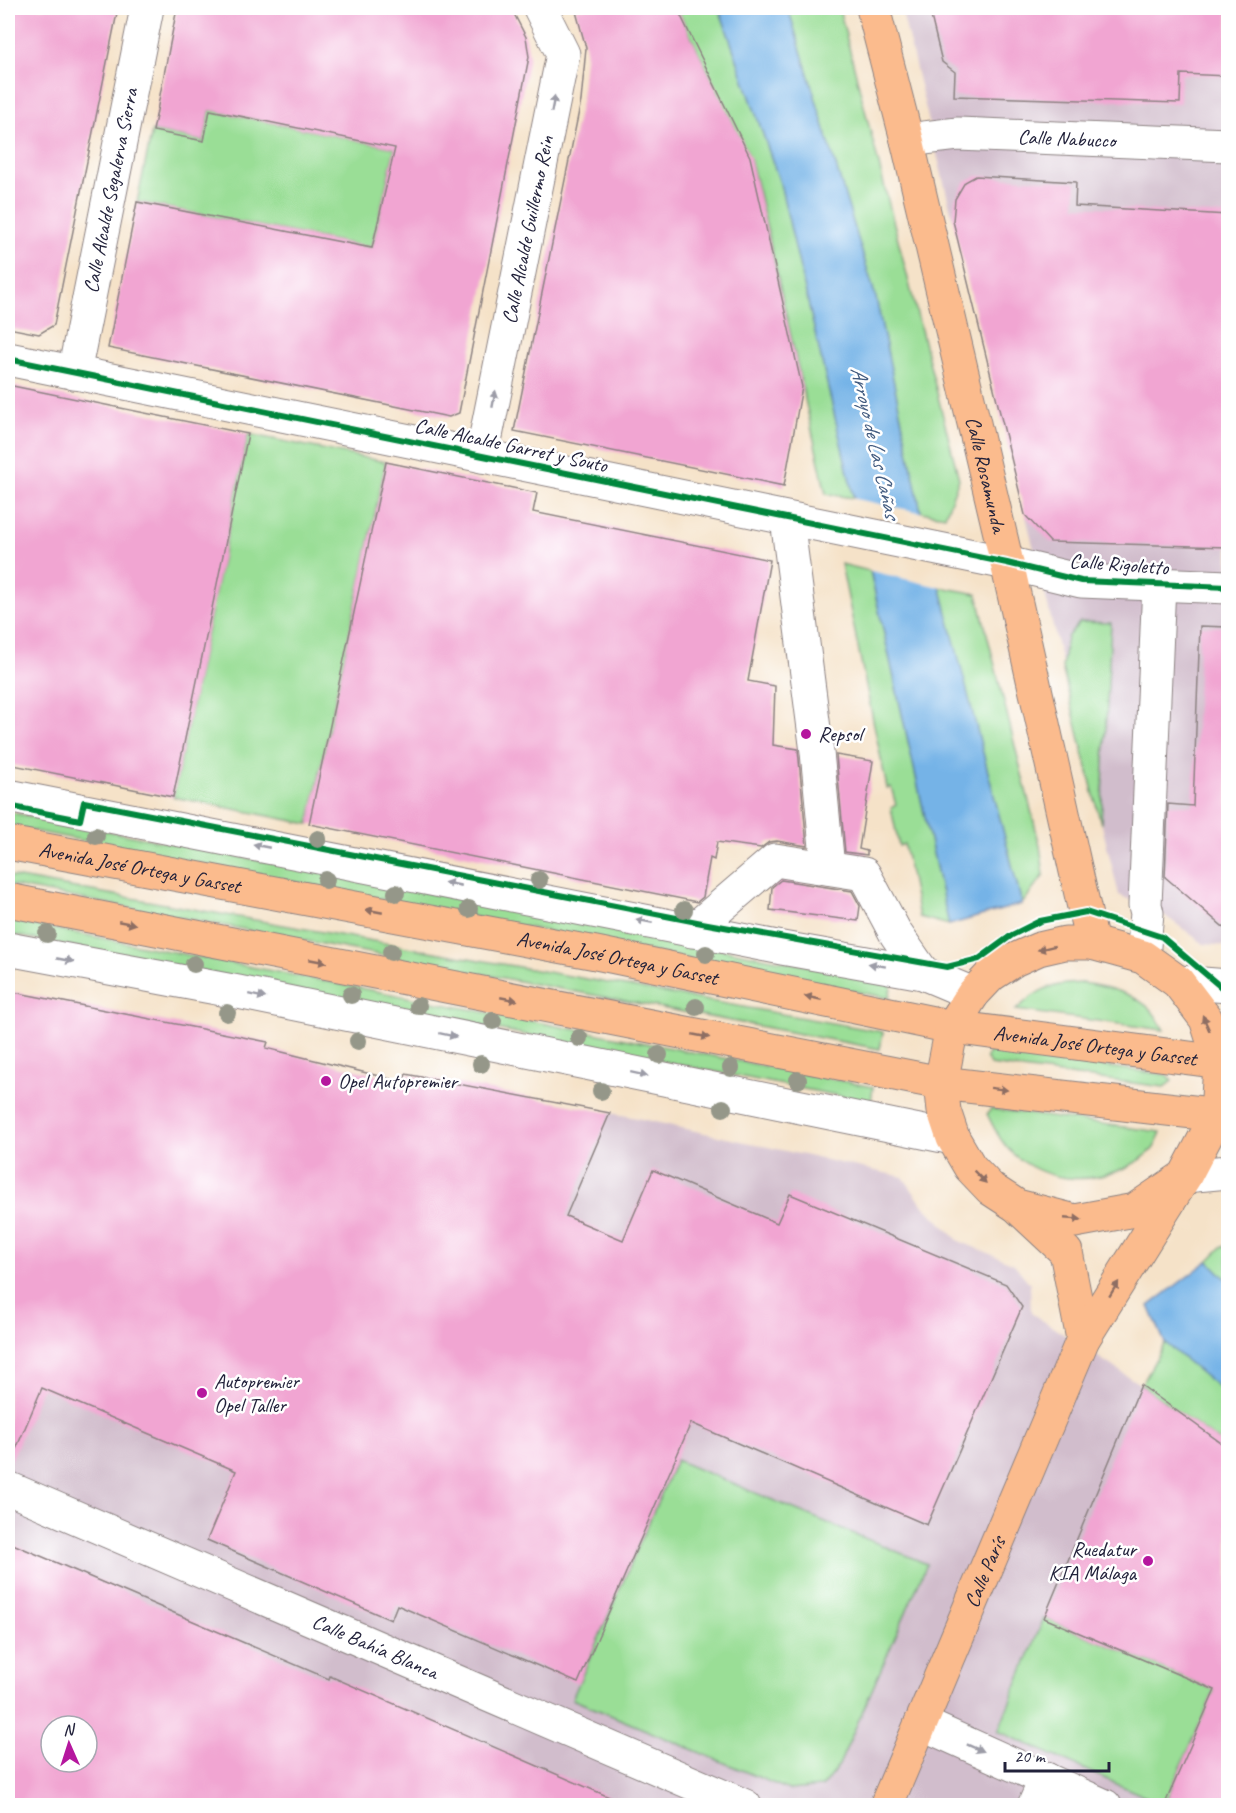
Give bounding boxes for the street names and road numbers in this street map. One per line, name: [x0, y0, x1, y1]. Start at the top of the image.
street label: Calle Alcalde Segalerva Sierra: [77, 84, 144, 295]
street label: Calle Nabucco: [1017, 123, 1119, 154]
street label: Calle Alcalde Guillermo Rein: [496, 133, 559, 326]
street label: Calle Alcalde Garret y Souto: [412, 412, 611, 478]
street label: Calle Rosamunda: [960, 414, 1013, 537]
street label: Calle Rigoletto: [1069, 548, 1171, 581]
street label: Avenida José Ortega y Gasset: [37, 836, 245, 900]
street label: Avenida José Ortega y Gasset: [515, 925, 722, 991]
street label: Avenida José Ortega y Gasset: [992, 1020, 1200, 1072]
street label: Calle París: [958, 1531, 1012, 1611]
street label: Calle Bahía Blanca: [308, 1608, 444, 1686]

